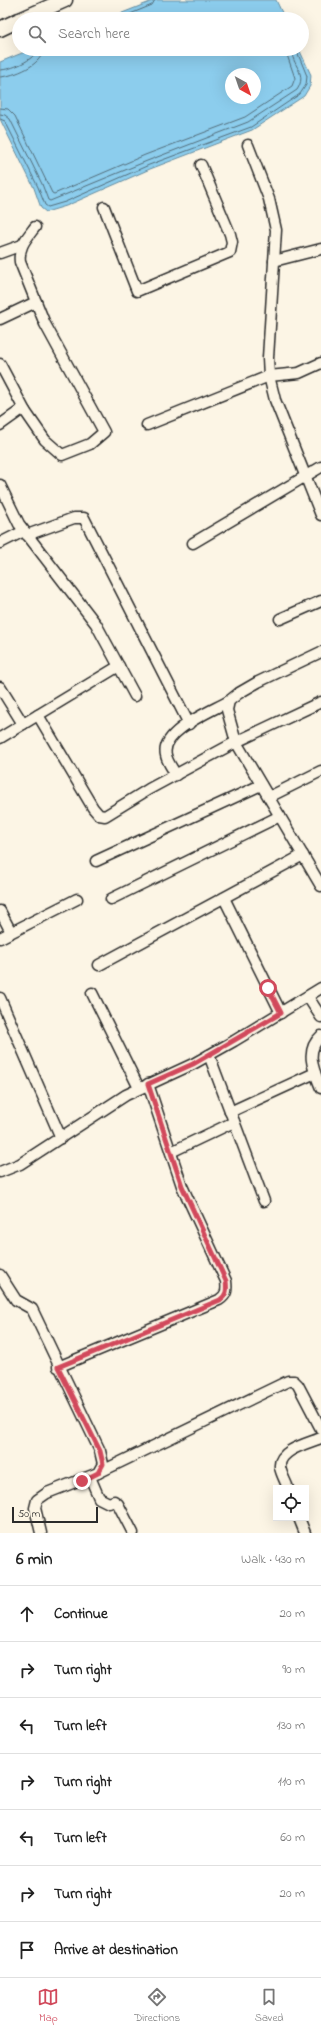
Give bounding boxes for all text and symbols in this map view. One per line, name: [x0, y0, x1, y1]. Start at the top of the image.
search box: [12, 12, 309, 56]
icon: search: [26, 23, 48, 45]
text: Search here: [58, 23, 130, 45]
north arrow: [225, 68, 261, 104]
route start: [259, 979, 277, 997]
route end: [73, 1472, 91, 1490]
map controls: [273, 1485, 309, 1521]
button: locate: [273, 1485, 309, 1521]
scale bar: [12, 1505, 98, 1524]
text: 50 m: [18, 1506, 40, 1522]
text: 6 min: [16, 1547, 52, 1572]
text: Walk · 430 m: [241, 1550, 305, 1569]
icon: ahead: [16, 1603, 38, 1625]
text: Continue: [54, 1603, 108, 1625]
text: 20 m: [280, 1604, 305, 1623]
icon: right: [16, 1659, 38, 1681]
text: Turn right: [54, 1659, 112, 1681]
text: 90 m: [282, 1660, 305, 1679]
icon: left: [16, 1715, 38, 1737]
text: Turn left: [54, 1715, 107, 1737]
text: 130 m: [277, 1716, 305, 1735]
icon: right: [16, 1771, 38, 1793]
text: Turn right: [54, 1771, 112, 1793]
text: 110 m: [278, 1772, 305, 1791]
icon: left: [16, 1827, 38, 1849]
text: Turn left: [54, 1827, 107, 1849]
text: 60 m: [280, 1828, 305, 1847]
icon: right: [16, 1883, 38, 1905]
text: Turn right: [54, 1883, 112, 1905]
text: 20 m: [280, 1884, 305, 1903]
icon: arrive: [16, 1939, 38, 1961]
text: Arrive at destination: [54, 1939, 178, 1961]
tab: Map: [37, 1986, 59, 2026]
tab: Directions: [134, 1986, 180, 2026]
tab: Saved: [255, 1986, 284, 2026]

